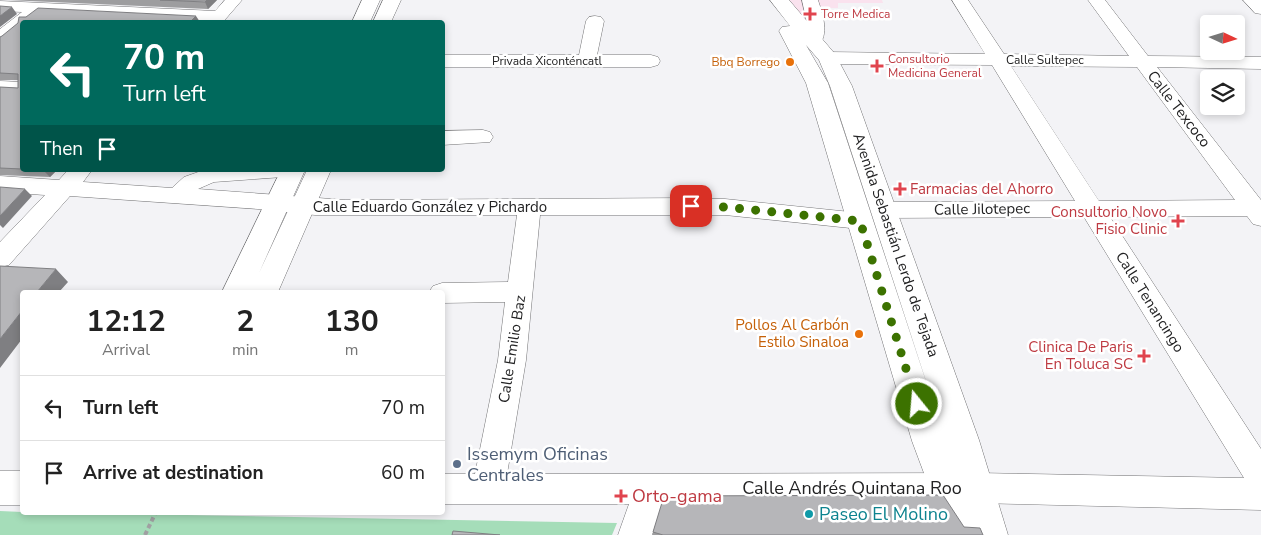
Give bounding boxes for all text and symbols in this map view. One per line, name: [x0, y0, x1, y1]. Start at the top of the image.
place label: Torre Medica: [821, 6, 890, 22]
marker: Torre Medica: [803, 7, 817, 21]
north arrow: [1200, 15, 1245, 60]
map controls: [1200, 15, 1245, 115]
text: 70 m: [123, 34, 205, 81]
icon: left: [40, 40, 105, 105]
place label: Consultorio Medicina General: [888, 51, 982, 81]
street label: Calle Sultepec: [1006, 52, 1084, 68]
street label: Privada Xiconténcatl: [492, 53, 602, 69]
place label: Bbq Borrego: [711, 54, 780, 70]
marker: Bbq Borrego: [784, 56, 796, 68]
marker: Consultorio Medicina General: [870, 59, 884, 73]
street label: Calle Texcoco: [1143, 67, 1215, 151]
button: layers: [1200, 70, 1245, 115]
text: Turn left: [123, 79, 206, 109]
street label: Avenida Sebastián Lerdo de Tejada: [848, 130, 944, 360]
icon: arrive: [93, 135, 121, 163]
text: Then: [40, 136, 83, 162]
place label: Farmacias del Ahorro: [910, 179, 1053, 199]
marker: Farmacias del Ahorro: [894, 183, 906, 195]
pin: [670, 185, 712, 227]
icon: arrive: [677, 192, 705, 220]
street label: Calle Eduardo González y Pichardo: [313, 197, 547, 217]
street label: Calle Jilotepec: [934, 198, 1030, 220]
place label: Consultorio Novo Fisio Clinic: [1051, 202, 1167, 239]
marker: Consultorio Novo Fisio Clinic: [1171, 214, 1185, 228]
street label: Calle Tenancingo: [1111, 248, 1189, 356]
street label: Calle Emilio Baz: [494, 294, 530, 404]
text: 12:12: [86, 301, 166, 342]
text: 2: [236, 301, 254, 342]
text: 130: [325, 301, 379, 342]
place label: Pollos Al Carbón Estilo Sinaloa: [735, 315, 849, 352]
marker: Pollos Al Carbón Estilo Sinaloa: [853, 328, 865, 340]
place label: Clinica De Paris En Toluca SC: [1028, 337, 1133, 374]
text: Arrival: [102, 339, 150, 361]
text: min: [232, 339, 258, 361]
text: m: [345, 339, 359, 361]
marker: Clinica De Paris En Toluca SC: [1137, 349, 1151, 363]
position arrow: [890, 377, 942, 429]
icon: left: [40, 394, 68, 422]
text: Turn left: [83, 395, 158, 421]
text: 70 m: [381, 395, 425, 421]
place label: Issemym Oficinas Centrales: [467, 442, 608, 487]
marker: Issemym Oficinas Centrales: [451, 458, 463, 470]
icon: arrive: [40, 459, 68, 487]
text: Arrive at destination: [83, 460, 264, 486]
text: 60 m: [381, 460, 425, 486]
street label: Calle Andrés Quintana Roo: [742, 476, 962, 500]
place label: Orto-gama: [632, 484, 722, 508]
marker: Orto-gama: [614, 489, 628, 503]
place label: Paseo El Molino: [819, 502, 948, 526]
marker: Paseo El Molino: [803, 508, 815, 520]

